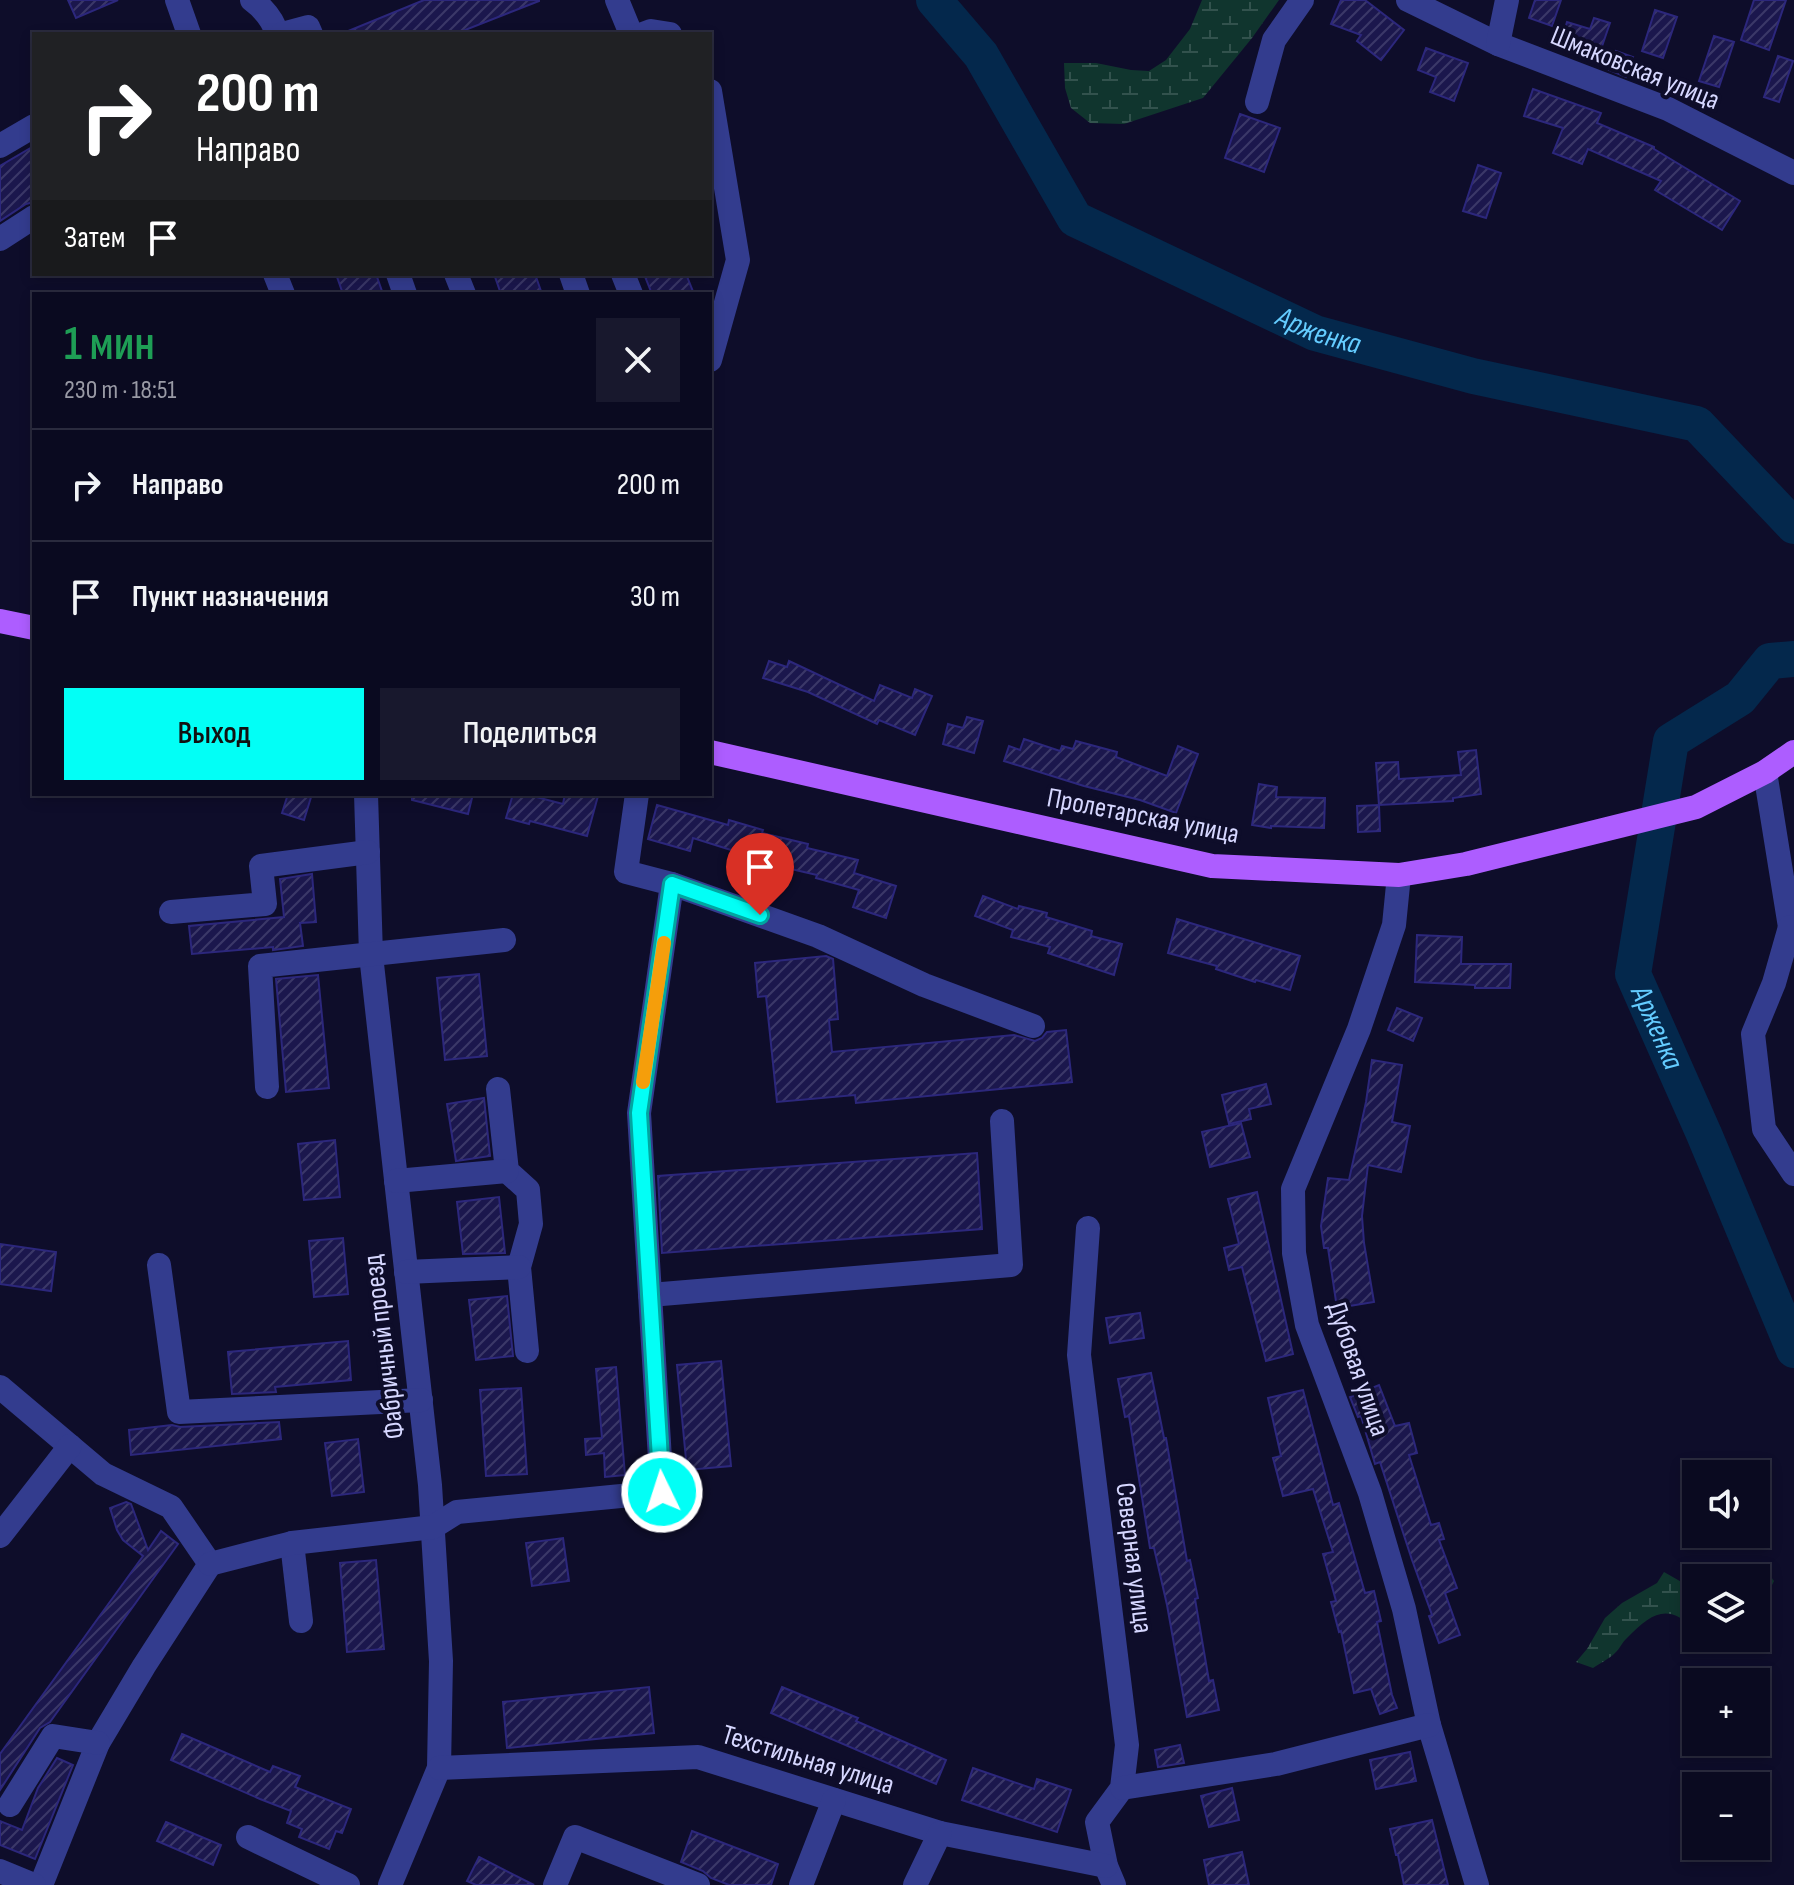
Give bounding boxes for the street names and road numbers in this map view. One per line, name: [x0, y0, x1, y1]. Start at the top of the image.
street label: Шмаковская улица: [1546, 19, 1724, 117]
street label: Пролетарская улица: [1044, 781, 1242, 851]
street label: Фабричный проезд: [356, 1253, 412, 1441]
street label: Дубовая улица: [1320, 1297, 1396, 1441]
street label: Северная улица: [1108, 1481, 1160, 1635]
street label: Техстильная улица: [718, 1718, 898, 1802]

